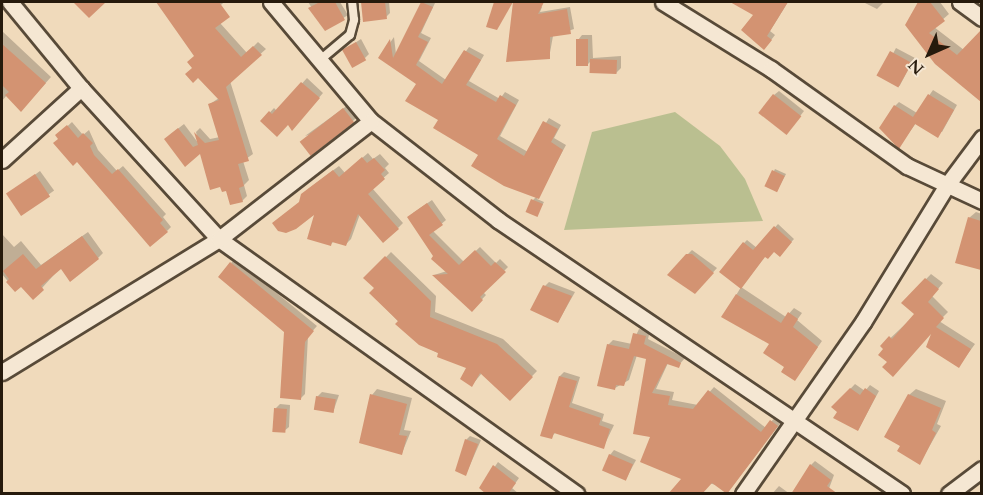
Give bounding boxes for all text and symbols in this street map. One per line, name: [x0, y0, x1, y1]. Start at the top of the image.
north arrow: [899, 24, 959, 84]
text: N: [904, 54, 929, 79]

